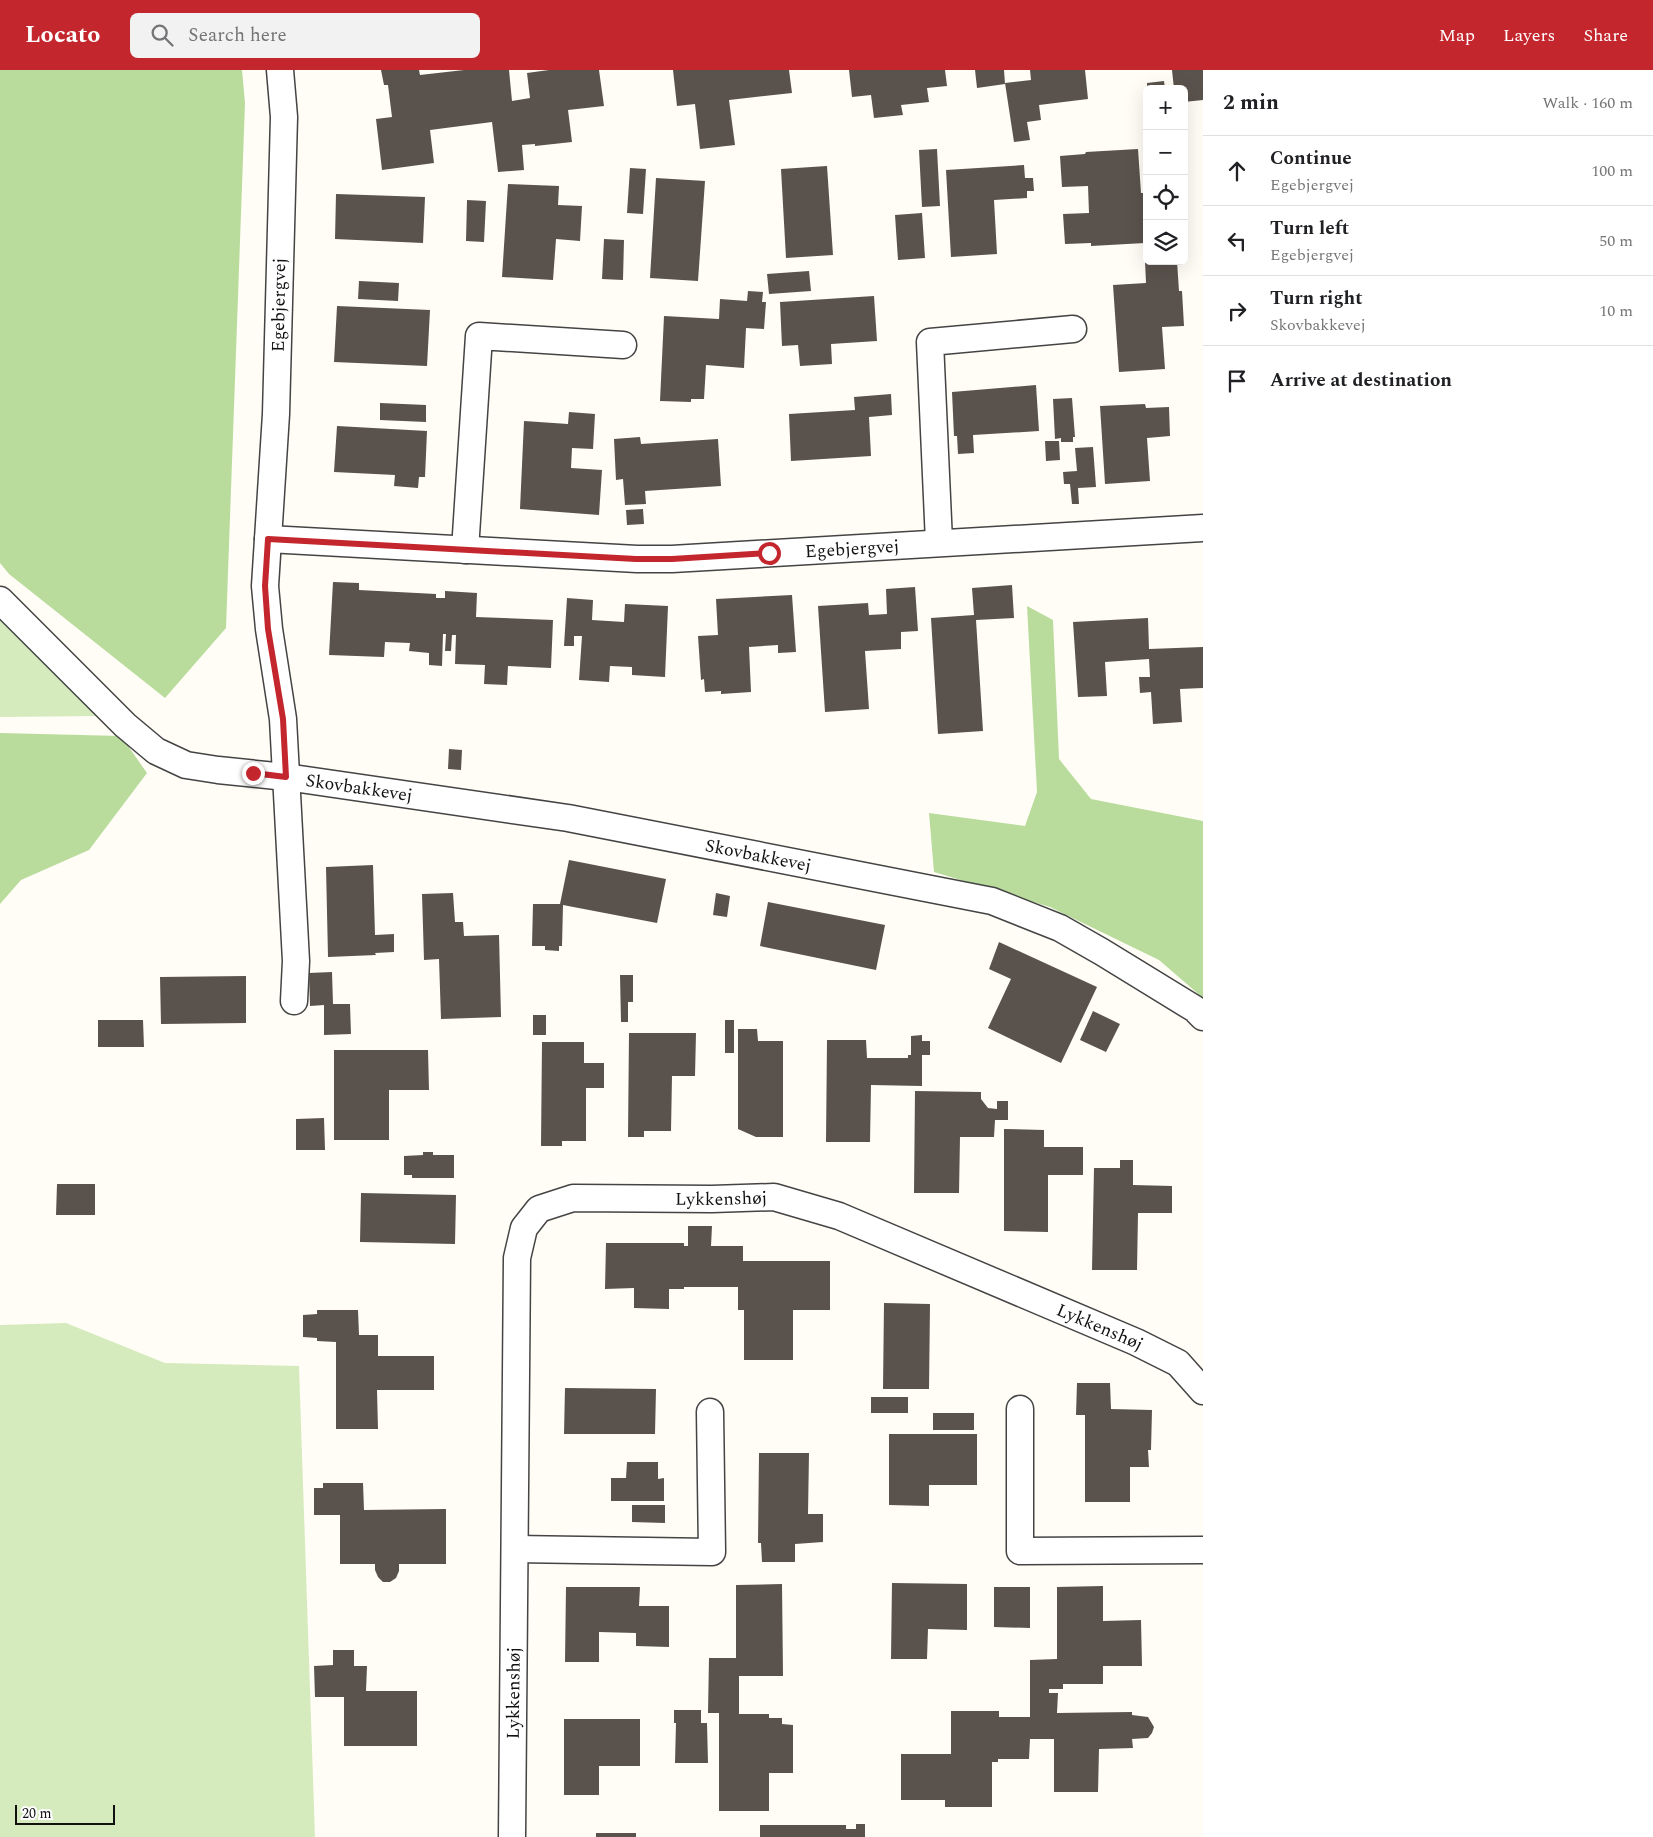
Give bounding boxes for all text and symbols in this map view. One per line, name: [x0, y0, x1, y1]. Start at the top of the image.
search box: [130, 13, 480, 58]
text: Locato: [25, 17, 100, 53]
icon: search: [148, 21, 176, 49]
text: Search here: [188, 21, 287, 50]
text: Map: [1439, 22, 1475, 49]
text: Layers: [1503, 22, 1555, 49]
text: Share: [1583, 22, 1628, 49]
map controls: [1143, 85, 1188, 265]
button: +: [1143, 85, 1188, 130]
text: 2 min: [1223, 87, 1279, 119]
text: Walk · 160 m: [1542, 91, 1633, 115]
button: −: [1143, 130, 1188, 175]
text: Continue: [1270, 144, 1352, 173]
icon: ahead: [1223, 157, 1251, 185]
text: 100 m: [1591, 159, 1633, 183]
text: Egebjergvej: [1270, 173, 1354, 197]
button: locate: [1143, 175, 1188, 220]
text: Turn left: [1270, 214, 1349, 243]
button: layers: [1143, 220, 1188, 265]
icon: left: [1223, 227, 1251, 255]
text: 50 m: [1599, 229, 1633, 253]
text: Egebjergvej: [1270, 243, 1354, 267]
street label: Egebjergvej: [265, 258, 293, 352]
text: Turn right: [1270, 284, 1363, 313]
icon: right: [1223, 297, 1251, 325]
text: 10 m: [1599, 299, 1633, 323]
text: Skovbakkevej: [1270, 313, 1366, 337]
text: Arrive at destination: [1270, 366, 1452, 395]
icon: arrive: [1223, 367, 1251, 395]
street label: Egebjergvej: [804, 532, 900, 565]
route start: [758, 542, 781, 565]
route end: [242, 762, 265, 785]
street label: Skovbakkevej: [304, 767, 414, 809]
street label: Skovbakkevej: [703, 832, 814, 879]
street label: Lykkenshøj: [675, 1184, 768, 1213]
street label: Lykkenshøj: [1052, 1296, 1148, 1357]
street label: Lykkenshøj: [499, 1647, 527, 1739]
scale bar: [15, 1802, 115, 1825]
text: 20 m: [22, 1803, 52, 1824]

